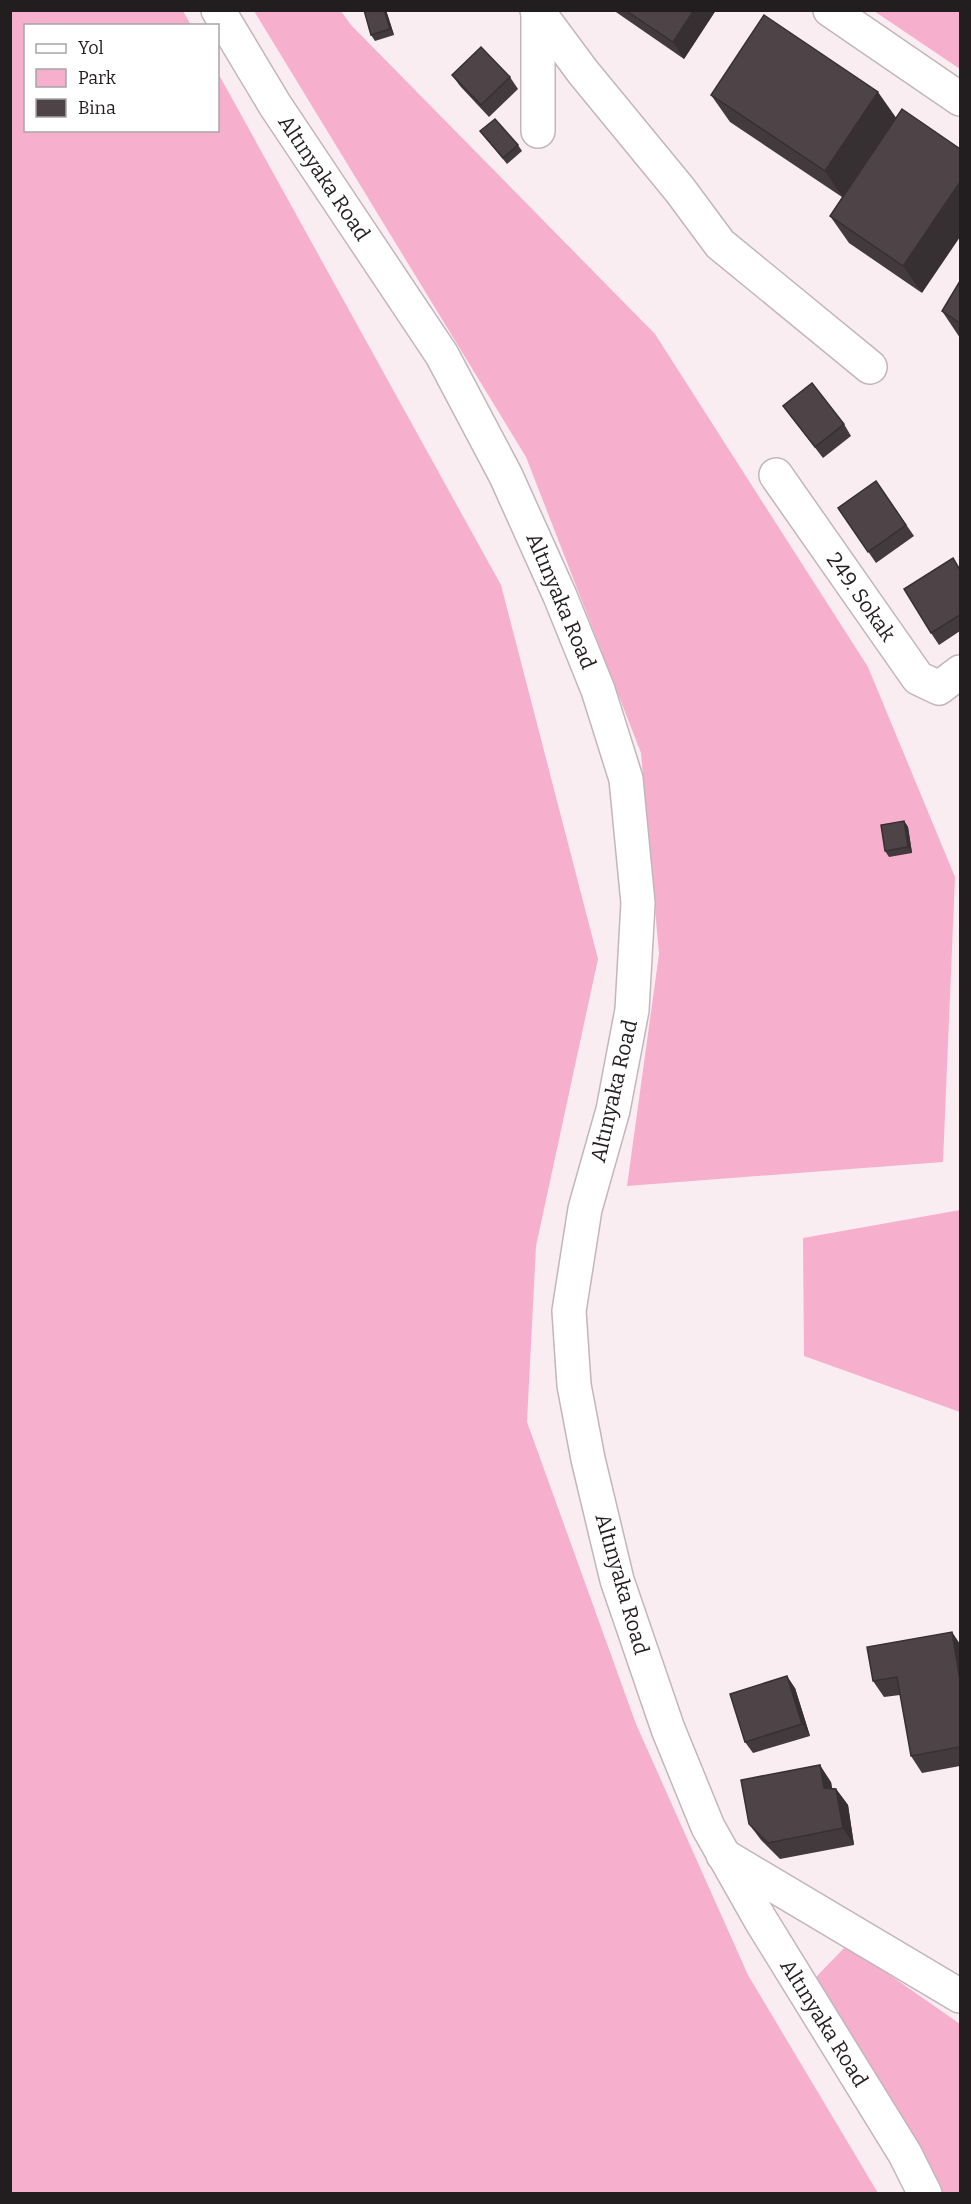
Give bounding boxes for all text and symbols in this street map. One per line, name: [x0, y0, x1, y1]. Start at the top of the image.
legend: [24, 24, 219, 132]
text: Yol: [78, 37, 104, 59]
text: Park: [78, 67, 117, 89]
text: Bina: [78, 97, 116, 119]
street label: Altınyaka Road: [272, 110, 376, 246]
street label: Altınyaka Road: [521, 529, 601, 673]
street label: 249. Sokak: [821, 548, 901, 647]
street label: Altınyaka Road: [585, 1017, 643, 1165]
street label: Altınyaka Road: [589, 1510, 655, 1658]
street label: Altınyaka Road: [774, 1954, 874, 2092]

